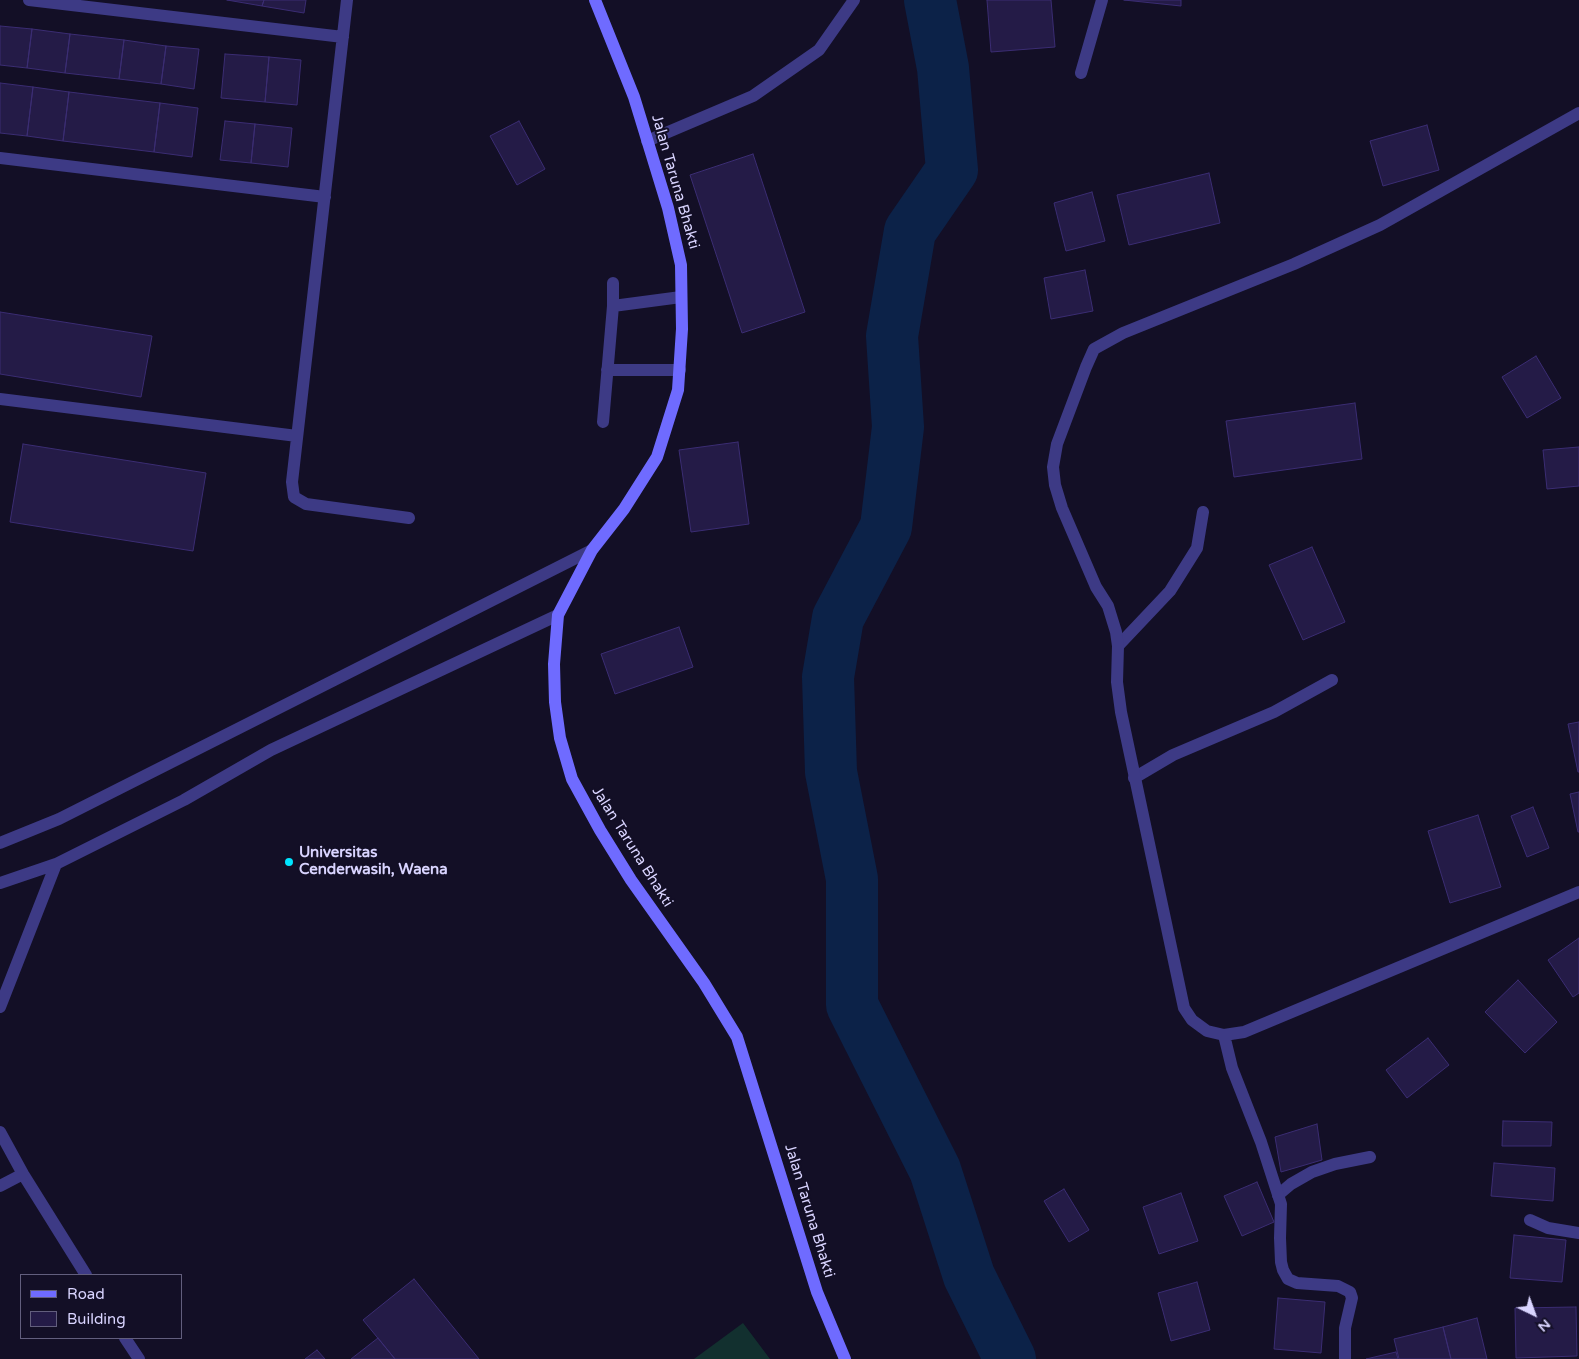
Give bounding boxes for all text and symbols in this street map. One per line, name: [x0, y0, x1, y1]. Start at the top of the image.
street label: Jalan Taruna Bhakti: [647, 113, 703, 251]
street label: Jalan Taruna Bhakti: [588, 783, 676, 911]
place label: Universitas Cenderwasih, Waena: [299, 844, 448, 879]
marker: Universitas Cenderwasih, Waena: [283, 856, 295, 868]
street label: Jalan Taruna Bhakti: [780, 1142, 838, 1280]
legend: [20, 1274, 182, 1339]
text: Road: [67, 1285, 105, 1303]
north arrow: [1509, 1289, 1559, 1339]
text: Building: [67, 1310, 126, 1328]
text: N: [1535, 1315, 1554, 1336]

